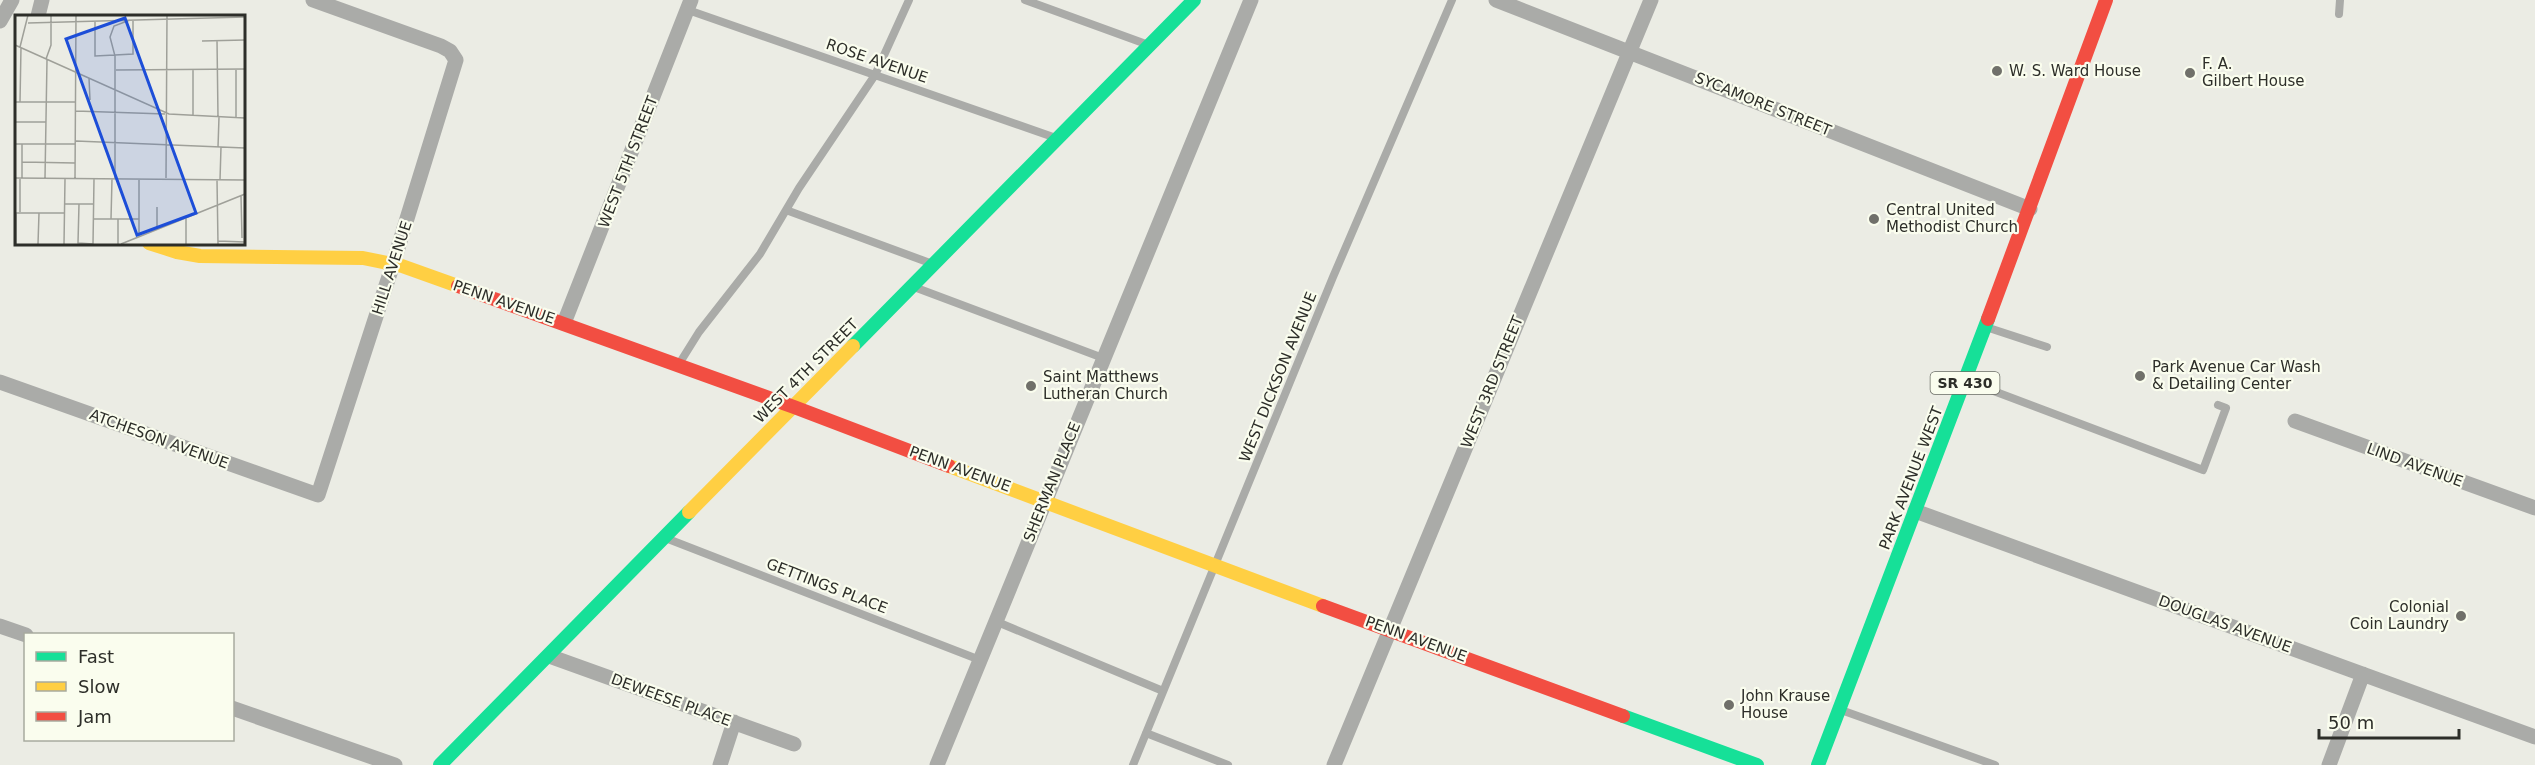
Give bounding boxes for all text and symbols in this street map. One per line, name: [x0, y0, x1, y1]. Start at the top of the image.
inset map: [15, 15, 244, 244]
street label: ROSE AVENUE: [824, 35, 930, 87]
place label: F. A. Gilbert House: [2202, 55, 2305, 90]
place label: W. S. Ward House: [2009, 62, 2141, 80]
marker: W. S. Ward House: [1990, 64, 2004, 78]
marker: F. A. Gilbert House: [2183, 66, 2197, 80]
street label: SYCAMORE STREET: [1692, 68, 1834, 140]
street label: WEST 5TH STREET: [595, 93, 662, 230]
place label: Central United Methodist Church: [1886, 201, 2018, 236]
marker: Central United Methodist Church: [1867, 212, 1881, 226]
street label: HILL AVENUE: [368, 219, 416, 317]
street label: PENN AVENUE: [451, 276, 557, 328]
street label: WEST DICKSON AVENUE: [1236, 289, 1320, 465]
street label: WEST 3RD STREET: [1457, 312, 1527, 451]
street label: WEST 4TH STREET: [750, 315, 862, 427]
place label: Park Avenue Car Wash & Detailing Center: [2152, 358, 2321, 393]
place label: Saint Matthews Lutheran Church: [1043, 368, 1168, 403]
marker: Park Avenue Car Wash & Detailing Center: [2133, 369, 2147, 383]
road number: SR 430: [1930, 372, 2000, 394]
marker: Saint Matthews Lutheran Church: [1024, 379, 1038, 393]
street label: PARK AVENUE WEST: [1875, 403, 1947, 552]
street label: ATCHESON AVENUE: [87, 405, 231, 473]
street label: SHERMAN PLACE: [1020, 419, 1084, 545]
street label: LIND AVENUE: [2364, 439, 2466, 491]
street label: PENN AVENUE: [907, 442, 1013, 496]
street label: GETTINGS PLACE: [764, 555, 890, 617]
street label: DOUGLAS AVENUE: [2156, 592, 2294, 656]
place label: Colonial Coin Laundry: [2350, 598, 2449, 633]
marker: Colonial Coin Laundry: [2454, 609, 2468, 623]
street label: PENN AVENUE: [1363, 612, 1469, 666]
legend: [24, 633, 234, 741]
text: Fast: [78, 646, 114, 667]
street label: DEWEESE PLACE: [609, 670, 733, 730]
text: Slow: [78, 676, 120, 697]
place label: John Krause House: [1740, 687, 1830, 722]
marker: John Krause House: [1722, 698, 1736, 712]
scale bar: [2319, 702, 2458, 740]
text: Jam: [77, 706, 112, 727]
text: 50 m: [2328, 712, 2374, 733]

